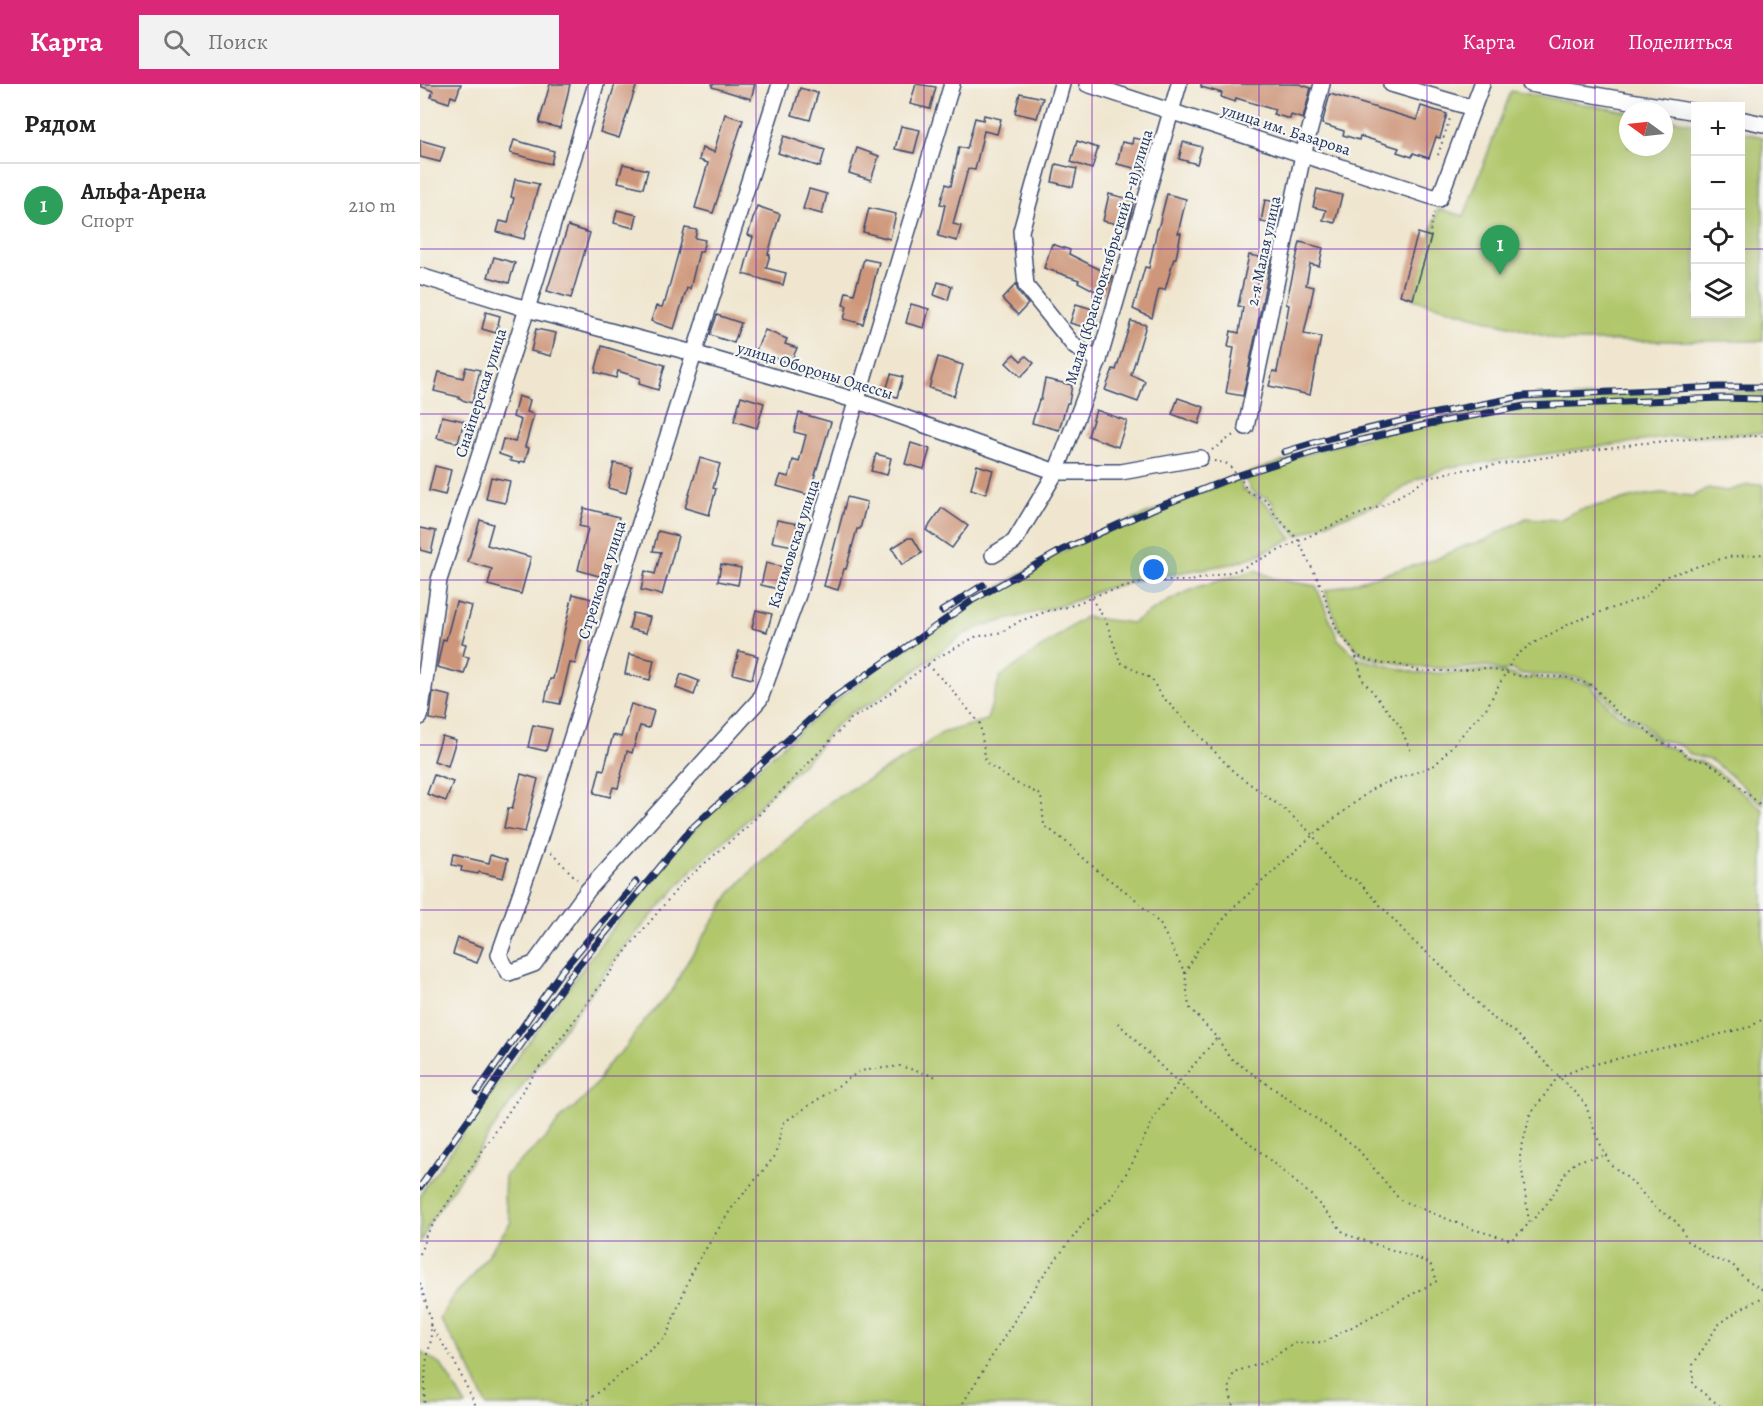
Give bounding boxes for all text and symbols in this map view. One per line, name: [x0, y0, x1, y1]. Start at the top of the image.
search box: [139, 15, 559, 69]
text: Карта: [30, 23, 103, 61]
icon: search: [160, 26, 193, 59]
text: Поиск: [208, 27, 268, 57]
text: Карта: [1462, 28, 1515, 56]
text: Слои: [1548, 28, 1595, 56]
text: Поделиться: [1628, 28, 1733, 56]
street label: улица им. Базарова: [1218, 98, 1354, 161]
north arrow: [1619, 102, 1673, 156]
map controls: [1691, 102, 1745, 318]
button: +: [1691, 102, 1745, 156]
text: Рядом: [24, 106, 96, 141]
street label: Малая (Краснооктябрьский р-н) улица: [1060, 126, 1159, 387]
button: −: [1691, 156, 1745, 210]
text: Альфа-Арена: [81, 177, 206, 207]
text: 1: [40, 192, 47, 219]
text: 210 m: [348, 192, 396, 219]
street label: 2-я Малая улица: [1242, 193, 1287, 308]
text: Спорт: [81, 207, 134, 234]
button: locate: [1691, 210, 1745, 264]
pin: 1: [1480, 226, 1520, 275]
button: layers: [1691, 264, 1745, 318]
street label: Снайперская улица: [450, 325, 512, 460]
street label: улица Обороны Одессы: [733, 337, 896, 405]
street label: Касимовская улица: [763, 476, 825, 611]
street label: Стрелковая улица: [572, 517, 632, 642]
your location: [1139, 555, 1168, 584]

